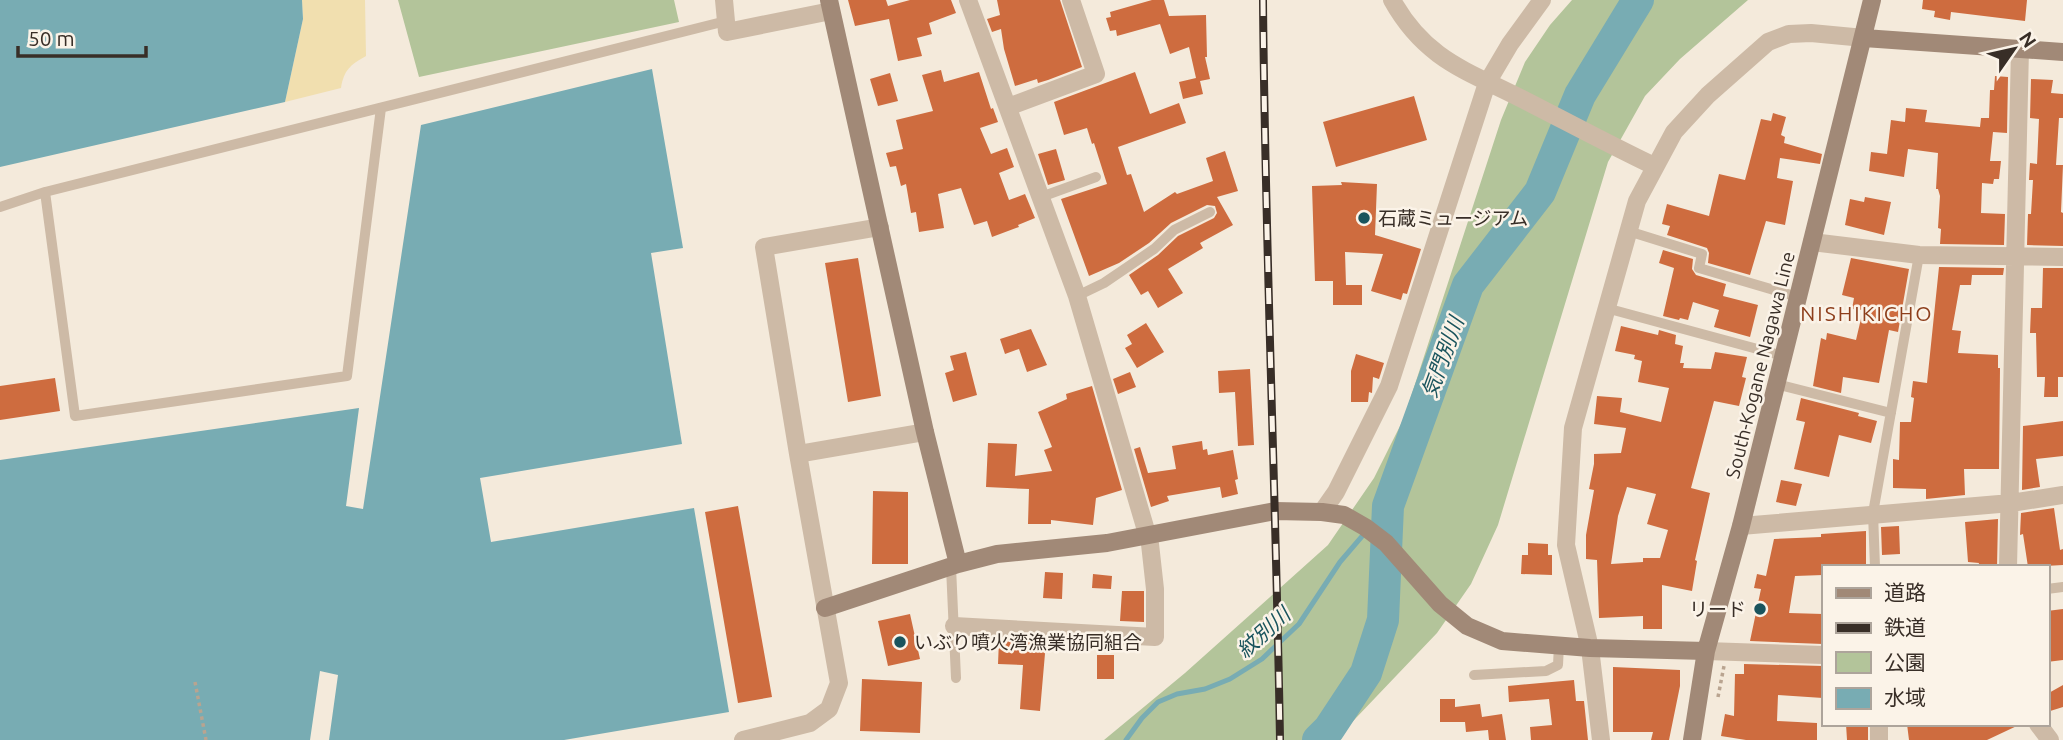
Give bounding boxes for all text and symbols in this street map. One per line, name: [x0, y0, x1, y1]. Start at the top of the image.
scale bar: [18, 14, 145, 58]
north arrow: [1979, 14, 2049, 84]
text: 50 m: [28, 26, 75, 50]
text: N: [2015, 27, 2041, 52]
place label: 石蔵ミュージアム: [1378, 207, 1528, 229]
marker: 石蔵ミュージアム: [1356, 210, 1372, 226]
street label: South-Kogane Nagawa Line: [1721, 249, 1799, 481]
district label: NISHIKICHO: [1800, 301, 1934, 325]
water label: 気門別川: [1416, 312, 1468, 401]
legend: [1822, 565, 2049, 726]
text: 道路: [1884, 580, 1926, 604]
place label: リード: [1689, 598, 1746, 620]
water label: 紋別川: [1232, 601, 1296, 662]
marker: リード: [1752, 601, 1768, 617]
text: 鉄道: [1884, 615, 1926, 639]
place label: いぶり噴火湾漁業協同組合: [914, 631, 1142, 653]
marker: いぶり噴火湾漁業協同組合: [892, 634, 908, 650]
text: 公園: [1884, 650, 1926, 674]
text: 水域: [1884, 685, 1926, 709]

